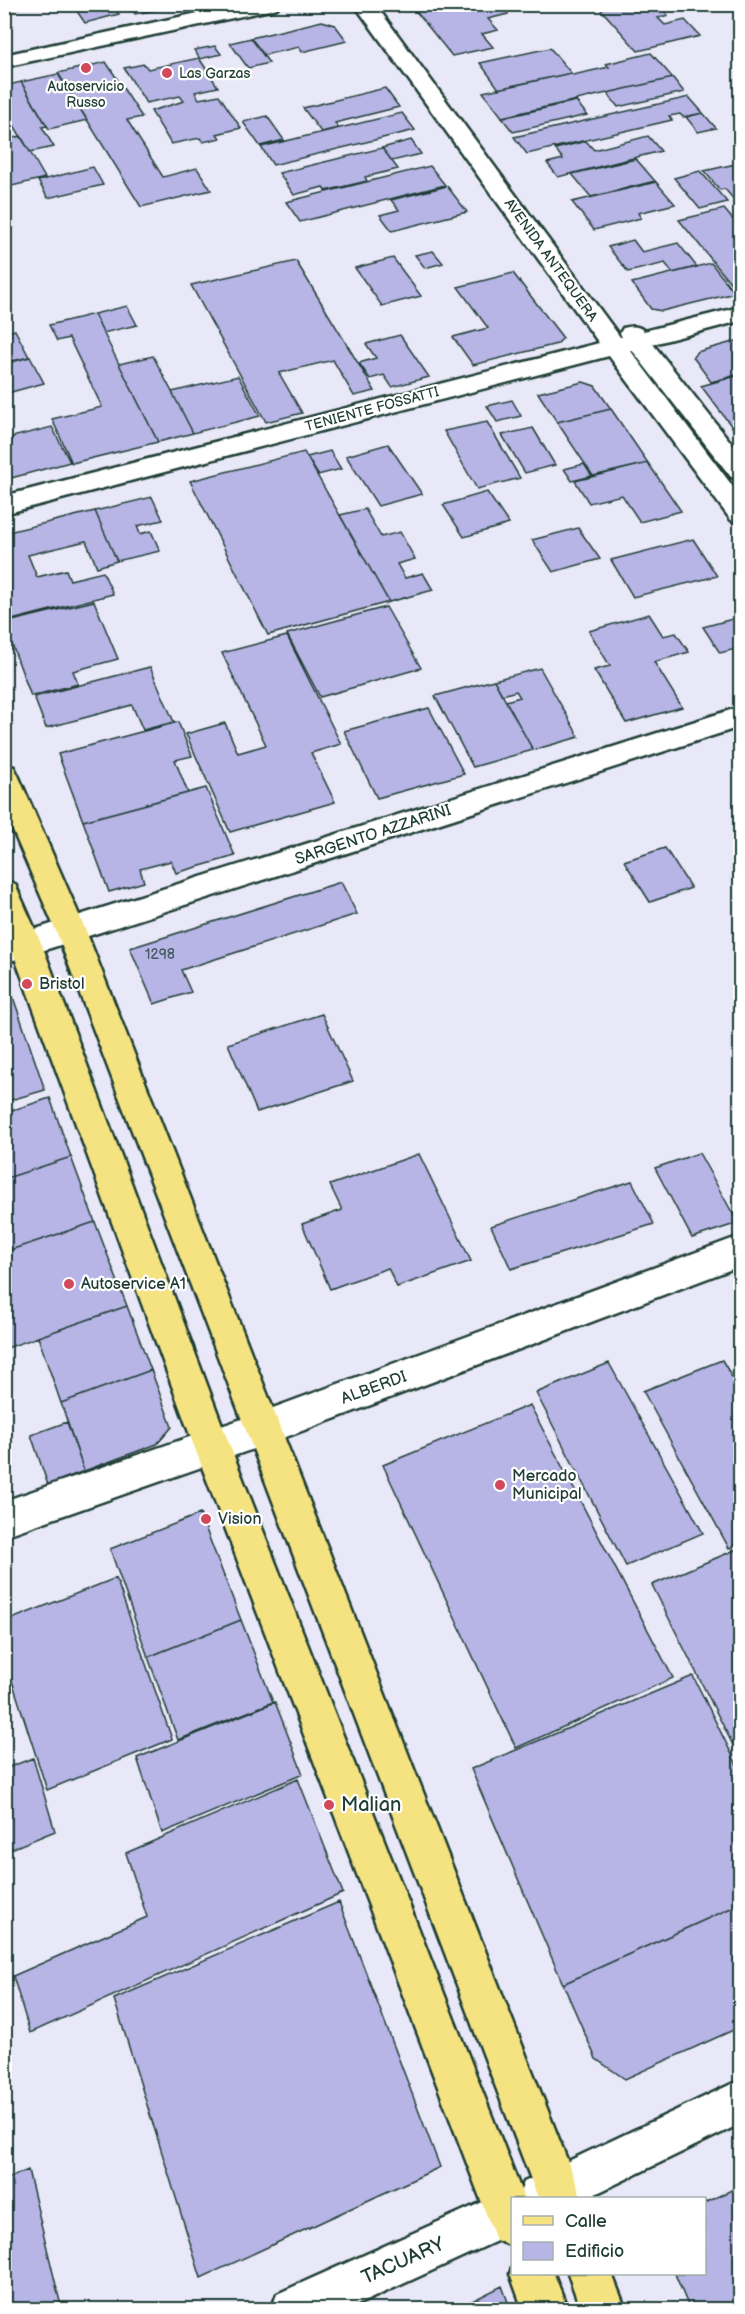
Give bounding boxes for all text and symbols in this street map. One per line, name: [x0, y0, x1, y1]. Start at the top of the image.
marker: Autoservicio Russo: [79, 61, 93, 75]
place label: Las Garzas: [179, 65, 250, 82]
marker: Las Garzas: [160, 66, 174, 80]
place label: Autoservicio Russo: [48, 78, 125, 111]
street label: AVENIDA ANTEQUERA: [501, 195, 602, 325]
street label: TENIENTE FOSSATTI: [303, 383, 441, 435]
street label: SARGENTO AZZARINI: [293, 801, 453, 869]
house number: 1298: [145, 946, 175, 963]
place label: Bristol: [39, 975, 85, 994]
marker: Bristol: [20, 977, 34, 991]
place label: Autoservice A1: [81, 1275, 186, 1294]
marker: Autoservice A1: [62, 1277, 76, 1291]
street label: ALBERDI: [339, 1367, 409, 1409]
place label: Mercado Municipal: [512, 1467, 582, 1504]
marker: Mercado Municipal: [493, 1478, 507, 1492]
place label: Vision: [218, 1510, 261, 1529]
marker: Vision: [199, 1512, 213, 1526]
place label: Malian: [341, 1793, 401, 1817]
marker: Malian: [322, 1798, 336, 1812]
legend: [511, 2197, 706, 2275]
text: Calle: [565, 2211, 607, 2232]
street label: TACUARY: [358, 2232, 448, 2290]
text: Edificio: [565, 2241, 624, 2262]

